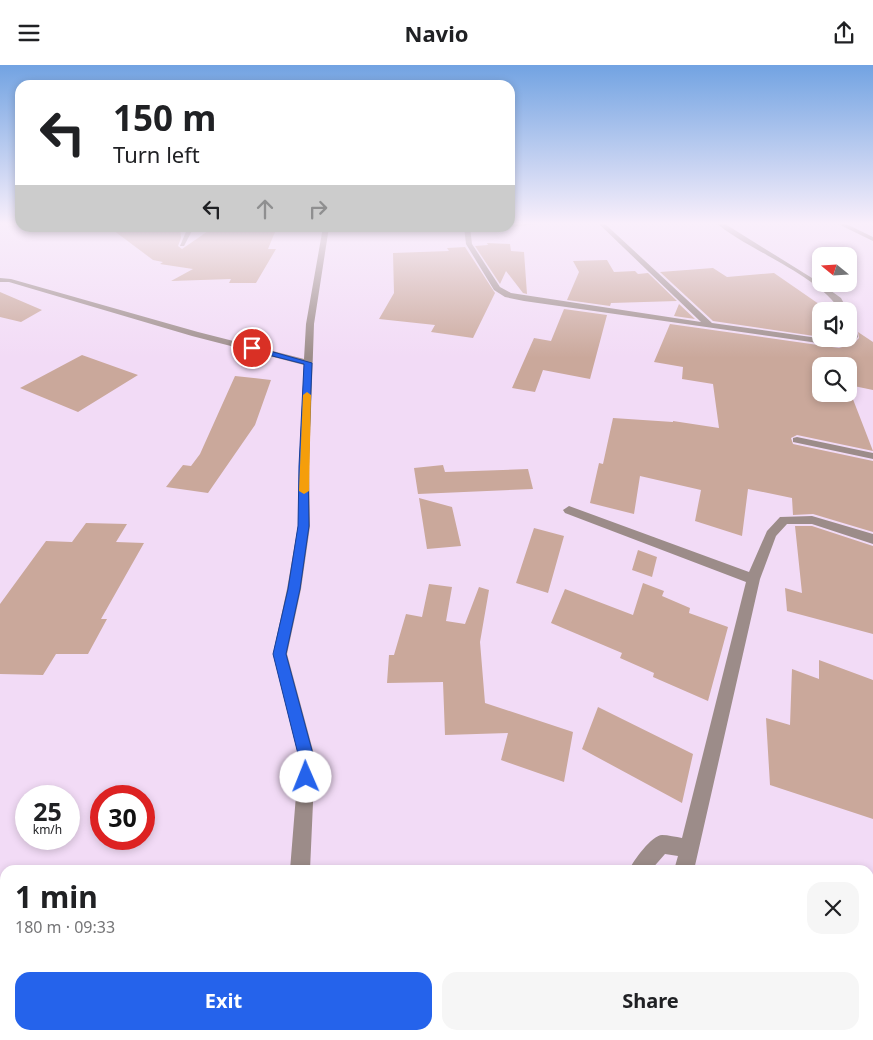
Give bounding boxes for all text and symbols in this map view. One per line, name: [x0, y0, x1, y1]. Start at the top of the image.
text: Navio: [405, 18, 468, 48]
icon: menu: [15, 19, 43, 47]
icon: share: [830, 19, 858, 47]
text: 150 m: [113, 94, 216, 141]
icon: left: [30, 100, 95, 165]
text: Turn left: [113, 139, 200, 169]
icon: left: [198, 195, 226, 223]
icon: ahead: [251, 195, 279, 223]
icon: right: [304, 195, 332, 223]
north arrow: [812, 247, 858, 293]
map controls: [812, 247, 857, 402]
button: sound: [812, 302, 857, 347]
pin: [231, 327, 273, 369]
icon: arrive: [238, 334, 266, 362]
button: search: [812, 357, 857, 402]
position arrow: [279, 750, 331, 802]
speed limit sign: 30: [90, 785, 155, 850]
text: 25: [33, 794, 62, 828]
text: km/h: [33, 821, 62, 838]
text: 1 min: [15, 876, 98, 917]
button: close: [807, 882, 859, 934]
text: 180 m · 09:33: [15, 916, 115, 938]
button: Exit: [15, 972, 432, 1030]
button: Share: [442, 972, 859, 1030]

